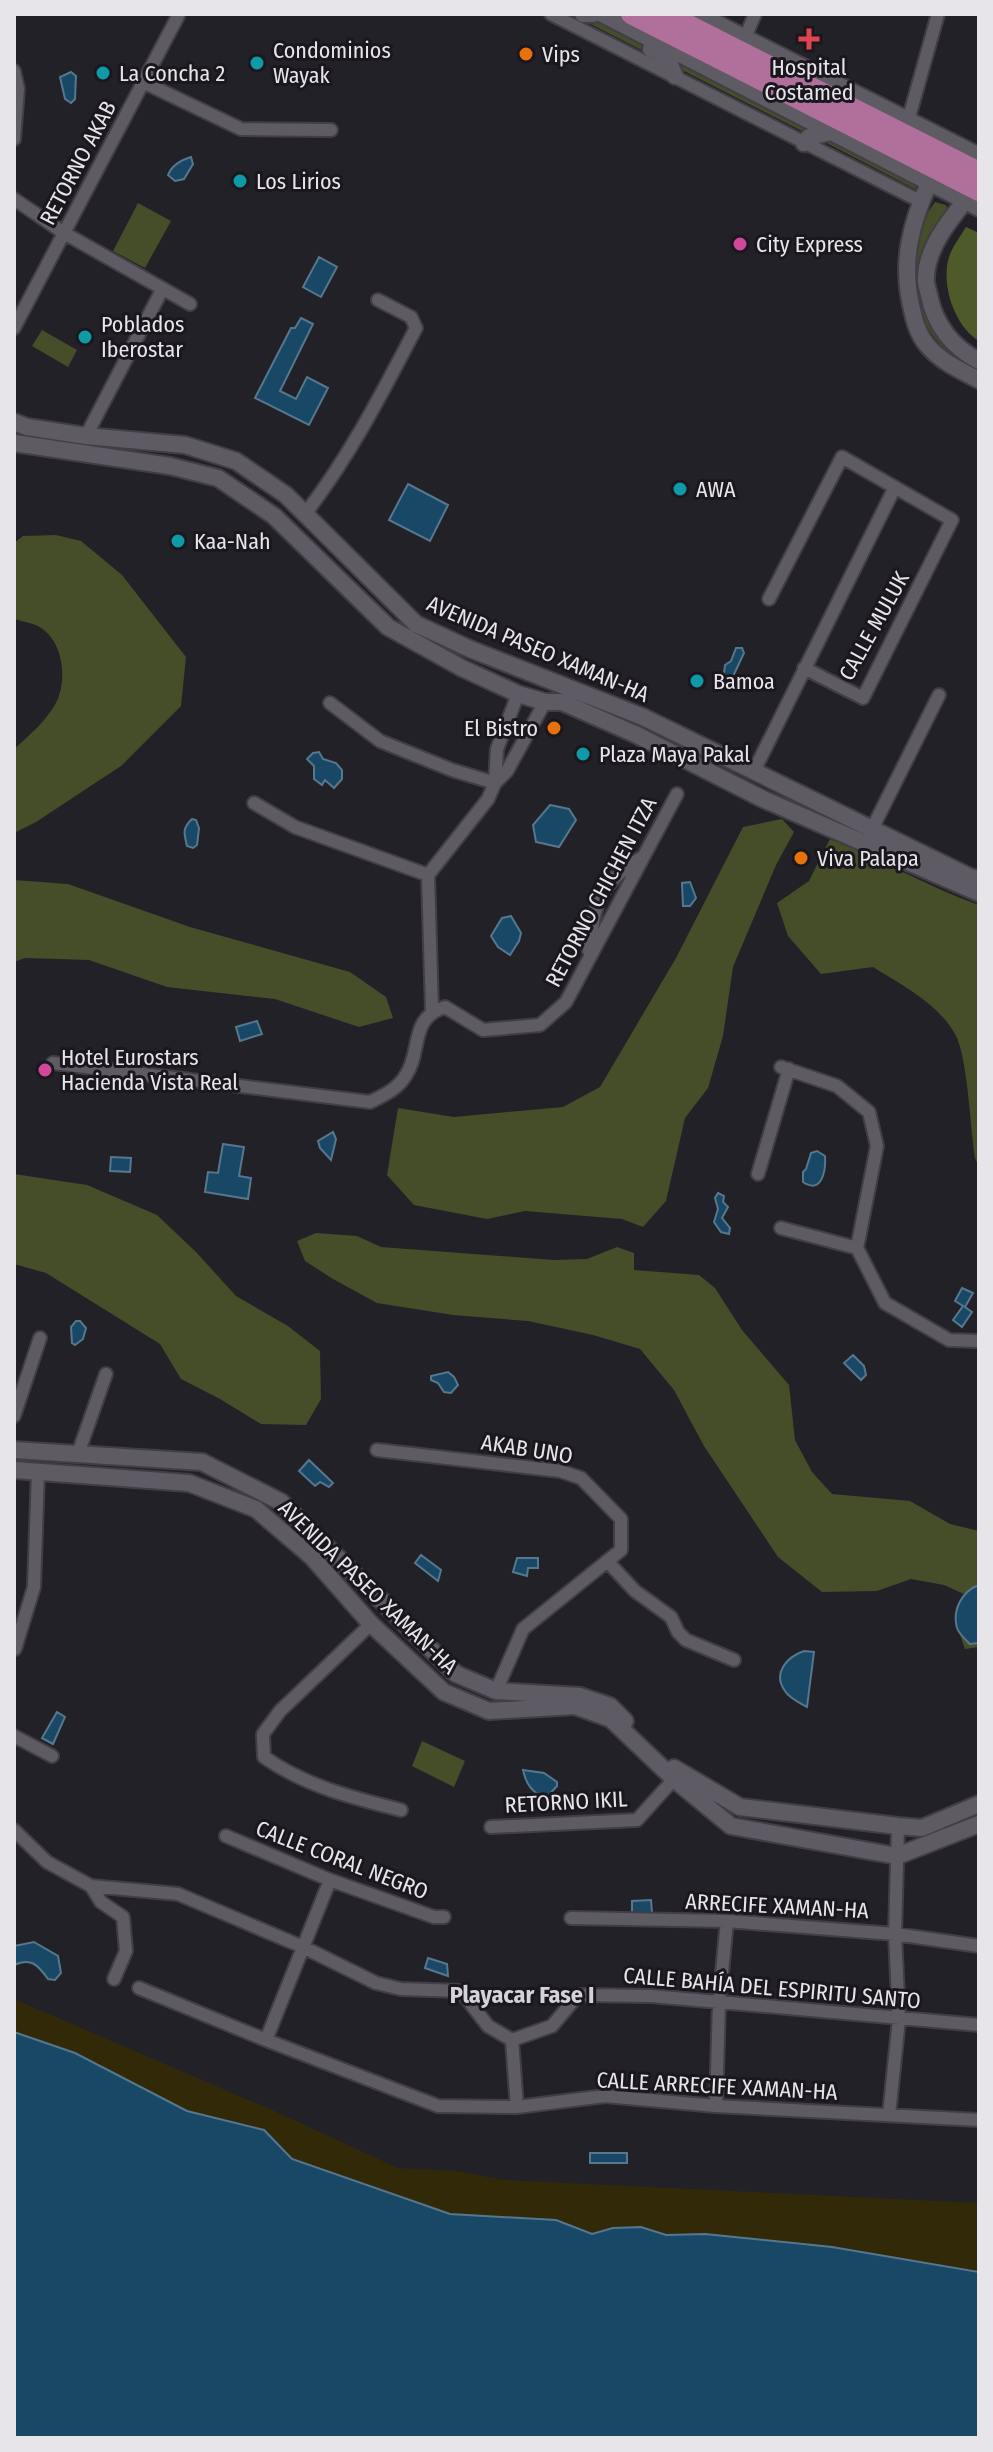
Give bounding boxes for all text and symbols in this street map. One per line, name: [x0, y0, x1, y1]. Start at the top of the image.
marker: Hospital Costamed: [798, 28, 820, 50]
place label: Condominios Wayak: [273, 37, 391, 89]
place label: Vips: [542, 41, 580, 68]
marker: Vips: [517, 45, 535, 63]
marker: Condominios Wayak: [248, 54, 266, 72]
place label: Hospital Costamed: [764, 54, 854, 106]
place label: La Concha 2: [119, 60, 225, 87]
marker: La Concha 2: [94, 64, 112, 82]
street label: RETORNO AKAB: [34, 96, 122, 230]
place label: Los Lirios: [256, 168, 341, 195]
marker: Los Lirios: [231, 172, 249, 190]
place label: City Express: [756, 231, 863, 258]
marker: City Express: [731, 235, 749, 253]
place label: Poblados Iberostar: [101, 311, 184, 363]
marker: Poblados Iberostar: [76, 328, 94, 346]
place label: AWA: [696, 476, 736, 503]
marker: AWA: [671, 480, 689, 498]
place label: Kaa-Nah: [194, 528, 271, 555]
marker: Kaa-Nah: [169, 532, 187, 550]
street label: CALLE MULUK: [833, 567, 915, 685]
street label: AVENIDA PASEO XAMAN-HA: [423, 590, 654, 708]
place label: Bamoa: [713, 668, 775, 695]
marker: Bamoa: [688, 672, 706, 690]
place label: El Bistro: [464, 715, 538, 742]
marker: El Bistro: [545, 719, 563, 737]
place label: Plaza Maya Pakal: [599, 741, 750, 768]
marker: Plaza Maya Pakal: [574, 745, 592, 763]
street label: RETORNO CHICHEN ITZA: [540, 792, 663, 992]
place label: Viva Palapa: [817, 845, 919, 872]
marker: Viva Palapa: [792, 849, 810, 867]
place label: Hotel Eurostars Hacienda Vista Real: [61, 1044, 238, 1096]
marker: Hotel Eurostars Hacienda Vista Real: [36, 1061, 54, 1079]
street label: AKAB UNO: [479, 1428, 575, 1470]
street label: AVENIDA PASEO XAMAN-HA: [273, 1494, 464, 1680]
street label: RETORNO IKIL: [504, 1785, 628, 1819]
street label: CALLE CORAL NEGRO: [252, 1815, 432, 1905]
street label: ARRECIFE XAMAN-HA: [685, 1888, 870, 1924]
street label: CALLE BAHÍA DEL ESPIRITU SANTO: [622, 1962, 922, 2014]
district label: Playacar Fase I: [450, 1981, 594, 2009]
street label: CALLE ARRECIFE XAMAN-HA: [596, 2066, 839, 2106]

